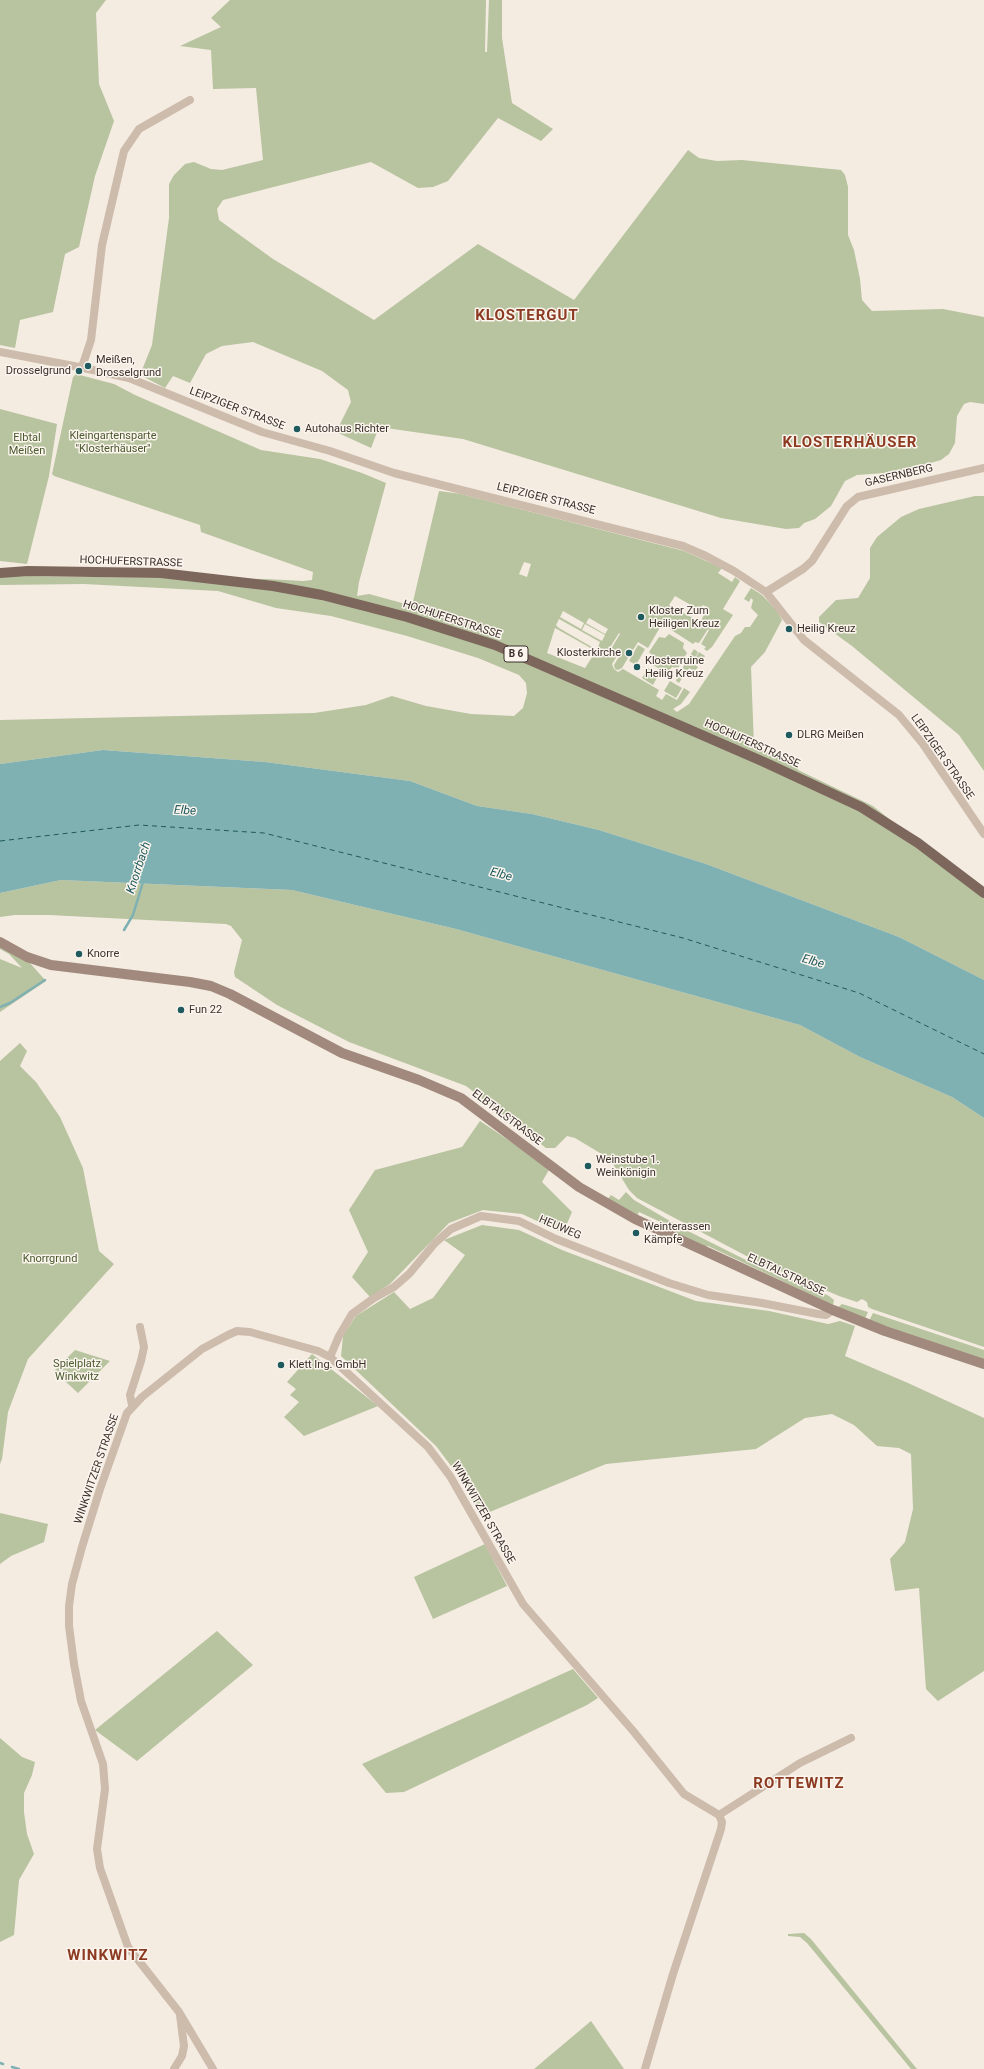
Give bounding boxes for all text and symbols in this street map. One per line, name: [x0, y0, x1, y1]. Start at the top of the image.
district label: KLOSTERGUT: [475, 307, 579, 325]
place label: Meißen, Drosselgrund: [96, 353, 161, 379]
marker: Meißen, Drosselgrund: [83, 361, 93, 371]
place label: Drosselgrund: [6, 364, 71, 378]
marker: Drosselgrund: [74, 366, 84, 376]
street label: LEIPZIGER STRASSE: [187, 385, 287, 433]
place label: Autohaus Richter: [305, 422, 389, 436]
marker: Autohaus Richter: [292, 424, 302, 434]
park label: Kleingartensparte "Klosterhäuser": [69, 429, 157, 455]
park label: Elbtal Meißen: [9, 431, 45, 457]
district label: KLOSTERHÄUSER: [783, 434, 917, 452]
street label: GASERNBERG: [864, 462, 934, 490]
street label: LEIPZIGER STRASSE: [495, 480, 597, 518]
street label: HOCHUFERSTRASSE: [79, 554, 183, 570]
street label: HOCHUFERSTRASSE: [401, 598, 503, 642]
place label: Kloster Zum Heiligen Kreuz: [649, 604, 719, 630]
marker: Kloster Zum Heiligen Kreuz: [636, 612, 646, 622]
place label: Heilig Kreuz: [797, 622, 855, 636]
marker: Heilig Kreuz: [784, 624, 794, 634]
road number: B 6: [504, 646, 528, 662]
place label: Klosterkirche: [557, 646, 621, 660]
marker: Klosterkirche: [624, 648, 634, 658]
place label: Klosterruine Heilig Kreuz: [645, 654, 704, 680]
marker: Klosterruine Heilig Kreuz: [632, 662, 642, 672]
street label: LEIPZIGER STRASSE: [908, 712, 976, 802]
street label: HOCHUFERSTRASSE: [702, 717, 802, 771]
place label: DLRG Meißen: [797, 728, 864, 742]
marker: DLRG Meißen: [784, 730, 794, 740]
water label: Elbe: [174, 803, 196, 819]
water label: Knorrbach: [124, 840, 154, 896]
water label: Elbe: [488, 865, 514, 885]
place label: Knorre: [87, 947, 119, 961]
marker: Knorre: [74, 949, 84, 959]
water label: Elbe: [800, 952, 826, 972]
place label: Fun 22: [189, 1003, 222, 1017]
marker: Fun 22: [176, 1005, 186, 1015]
street label: ELBTALSTRASSE: [469, 1087, 545, 1149]
place label: Weinstube 1. Weinkönigin: [596, 1153, 659, 1179]
marker: Weinstube 1. Weinkönigin: [583, 1161, 593, 1171]
street label: HEUWEG: [537, 1213, 583, 1243]
place label: Weinterassen Kämpfe: [644, 1220, 710, 1246]
marker: Weinterassen Kämpfe: [631, 1228, 641, 1238]
street label: ELBTALSTRASSE: [745, 1251, 827, 1299]
park label: Knorrgrund: [23, 1252, 77, 1266]
park label: Spielplatz Winkwitz: [53, 1357, 101, 1383]
place label: Klett Ing. GmbH: [289, 1358, 366, 1372]
marker: Klett Ing. GmbH: [276, 1360, 286, 1370]
street label: WINKWITZER STRASSE: [72, 1412, 122, 1526]
street label: WINKWITZER STRASSE: [448, 1460, 518, 1566]
district label: ROTTEWITZ: [753, 1775, 845, 1793]
district label: WINKWITZ: [67, 1947, 149, 1965]

